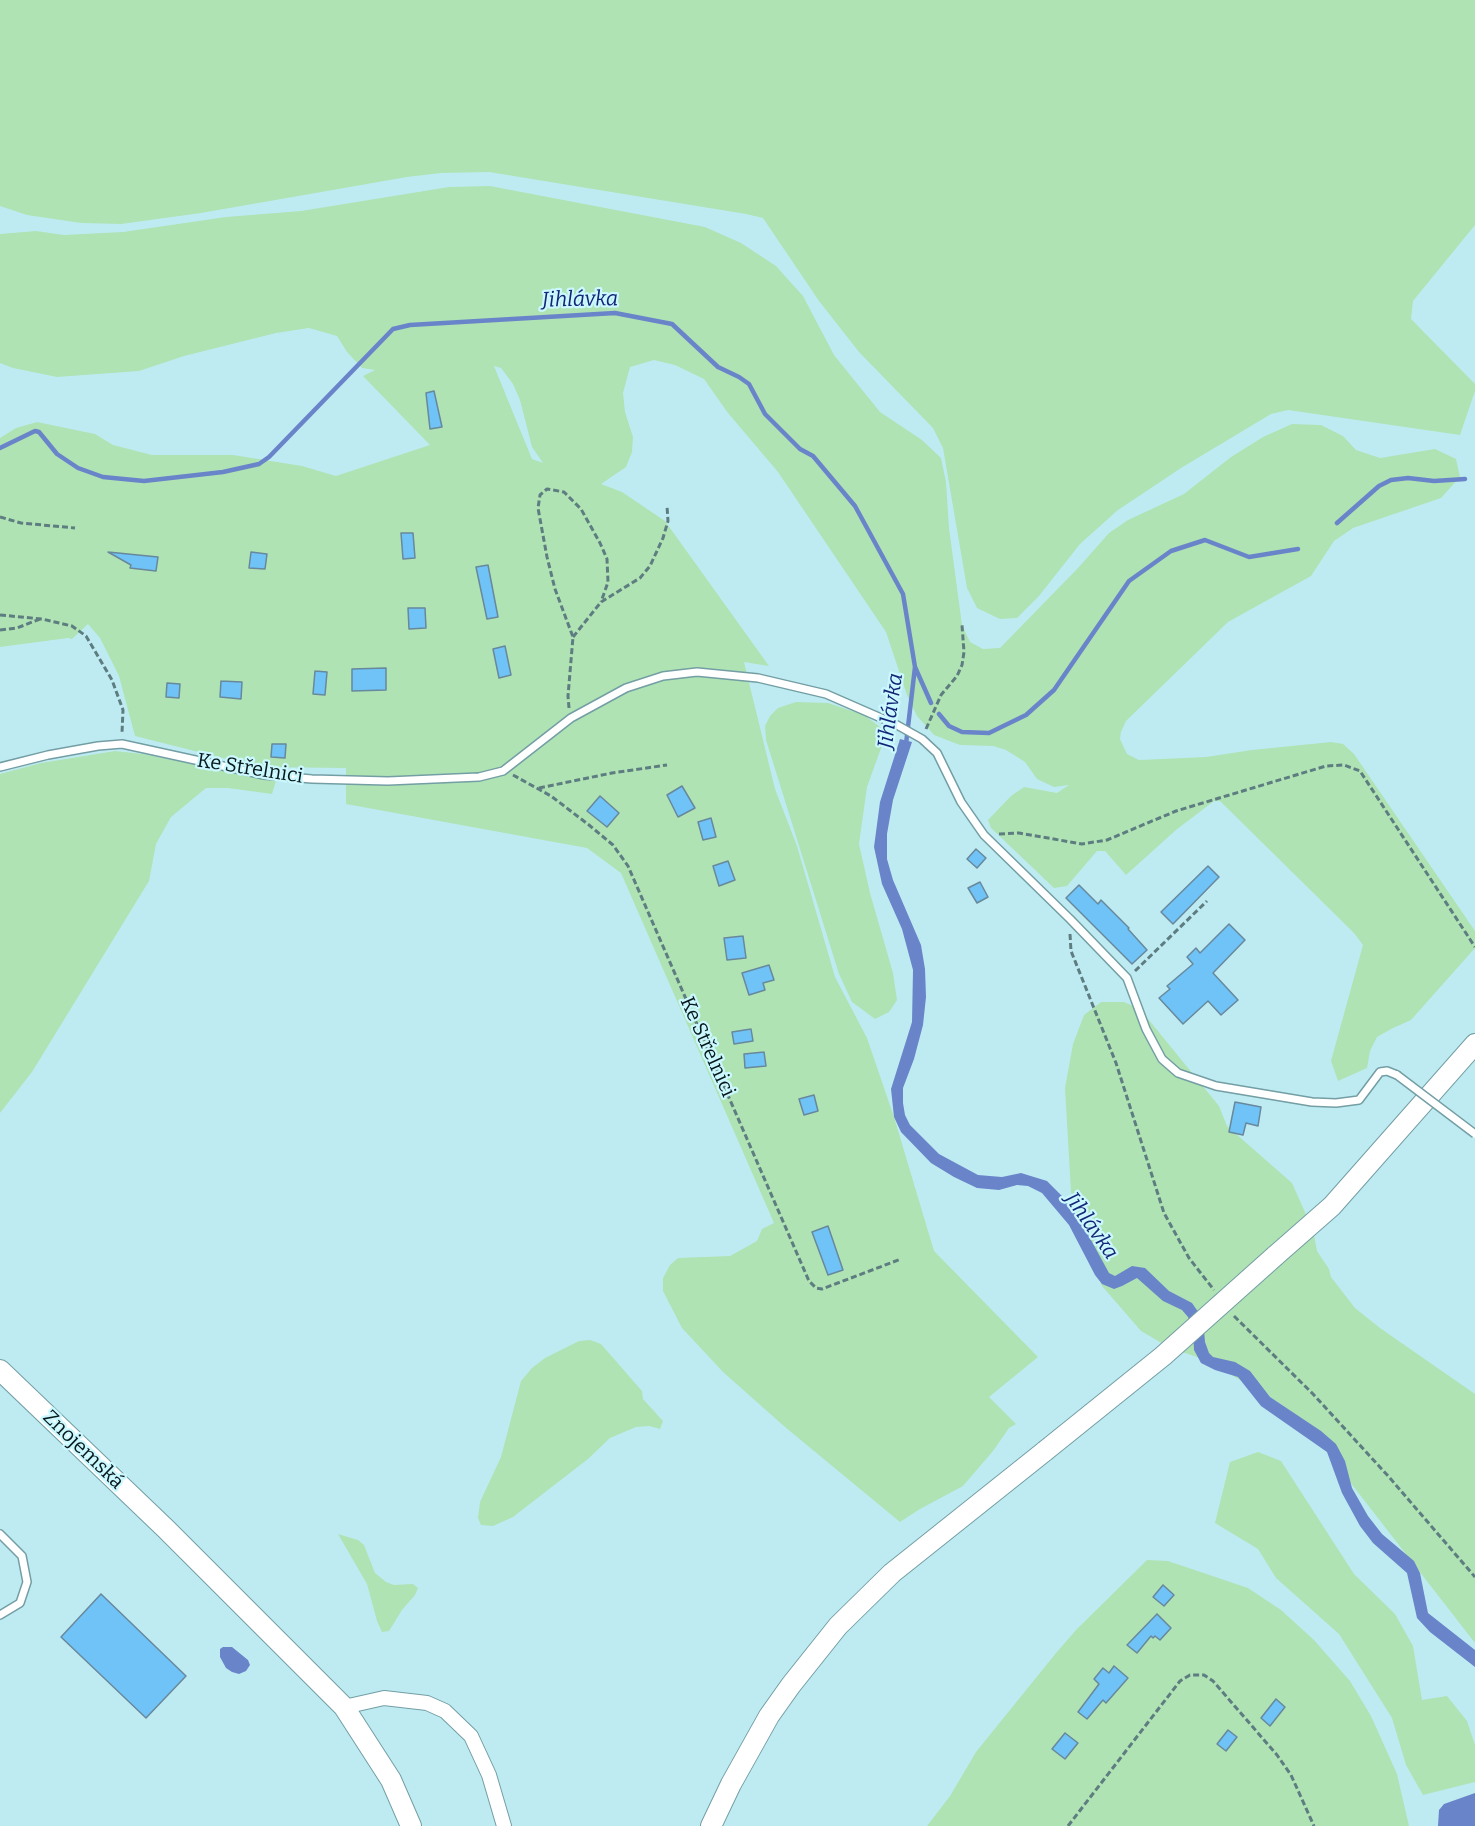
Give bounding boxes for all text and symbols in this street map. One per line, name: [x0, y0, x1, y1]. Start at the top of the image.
water label: Jihlávka: [542, 287, 618, 313]
water label: Jihlávka: [873, 672, 909, 750]
street label: Ke Střelnici: [195, 749, 305, 789]
street label: Ke Střelnici: [674, 993, 740, 1101]
water label: Jihlávka: [1059, 1188, 1123, 1264]
street label: Znojemská: [38, 1406, 128, 1494]

